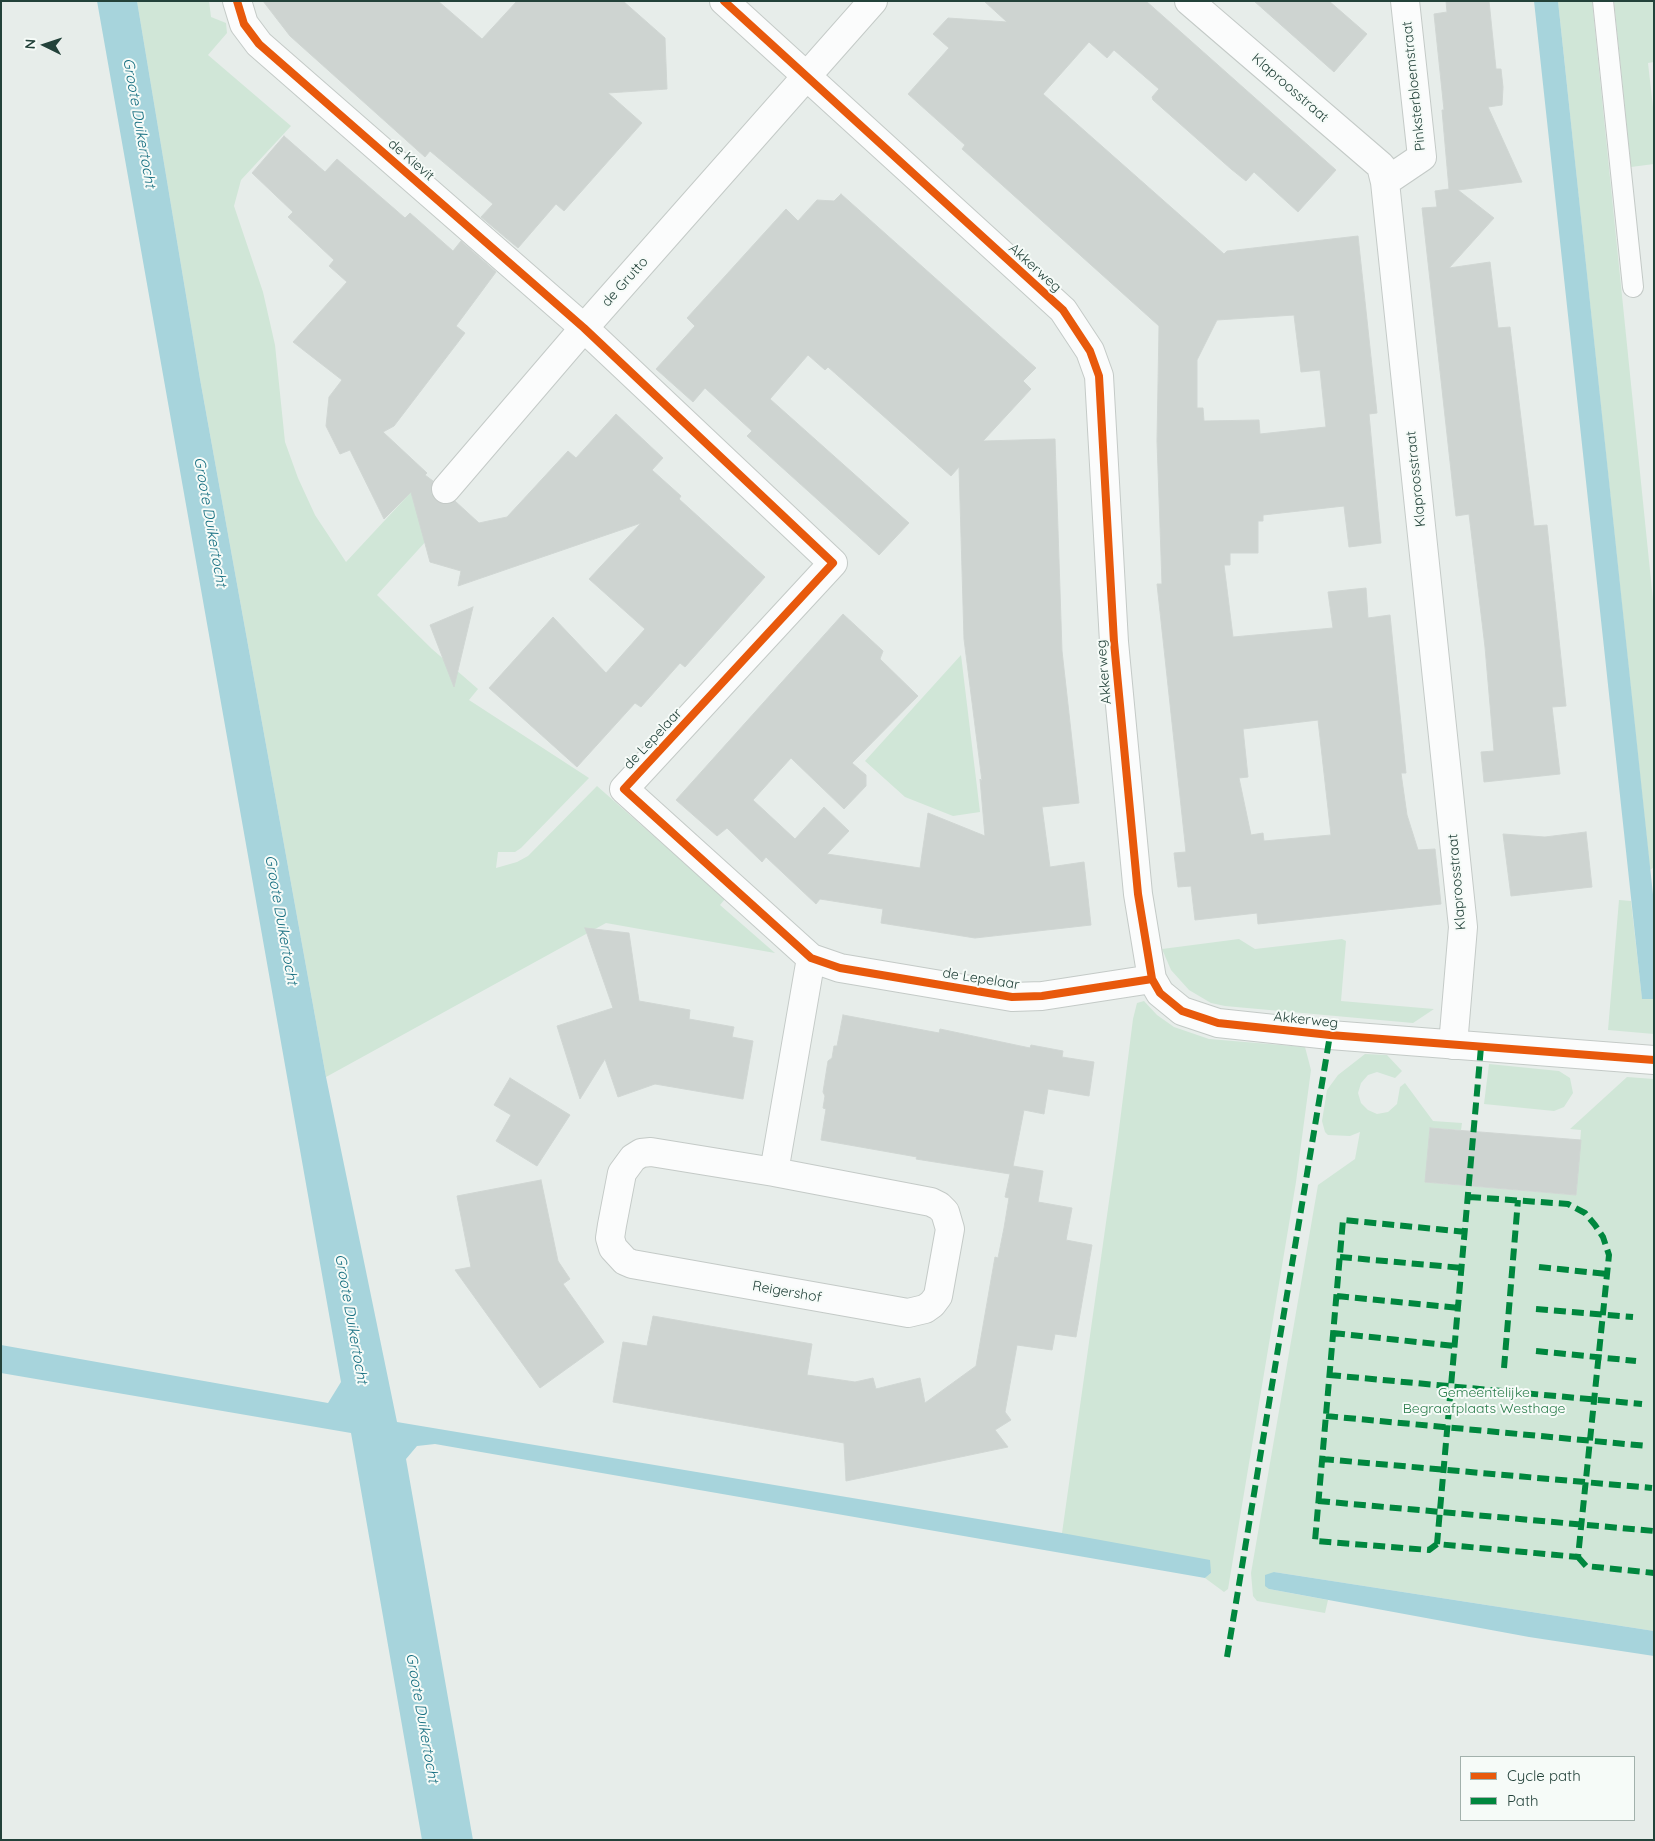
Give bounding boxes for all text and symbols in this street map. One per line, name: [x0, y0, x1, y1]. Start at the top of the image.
north arrow: [20, 20, 70, 70]
street label: Pinksterbloemstraat: [1399, 20, 1429, 152]
text: N: [21, 38, 39, 50]
street label: Klaproosstraat: [1248, 50, 1332, 126]
water label: Groote Duikertocht: [119, 57, 159, 189]
street label: de Kievit: [384, 135, 438, 185]
street label: Akkerweg: [1005, 240, 1065, 296]
street label: de Grutto: [598, 254, 652, 310]
street label: Klaproosstraat: [1403, 430, 1429, 528]
water label: Groote Duikertocht: [190, 456, 230, 588]
street label: Akkerweg: [1093, 639, 1115, 705]
street label: de Lepelaar: [620, 705, 686, 773]
street label: Klaproosstraat: [1444, 833, 1470, 931]
water label: Groote Duikertocht: [261, 854, 301, 986]
street label: de Lepelaar: [941, 965, 1021, 993]
street label: Akkerweg: [1273, 1008, 1339, 1032]
water label: Groote Duikertocht: [331, 1253, 371, 1385]
street label: Reigershof: [751, 1278, 823, 1306]
park label: Gemeentelijke Begraafplaats Westhage: [1403, 1385, 1565, 1418]
water label: Groote Duikertocht: [402, 1652, 442, 1784]
legend: [1460, 1756, 1635, 1821]
text: Cycle path: [1507, 1766, 1581, 1785]
text: Path: [1507, 1791, 1539, 1810]

